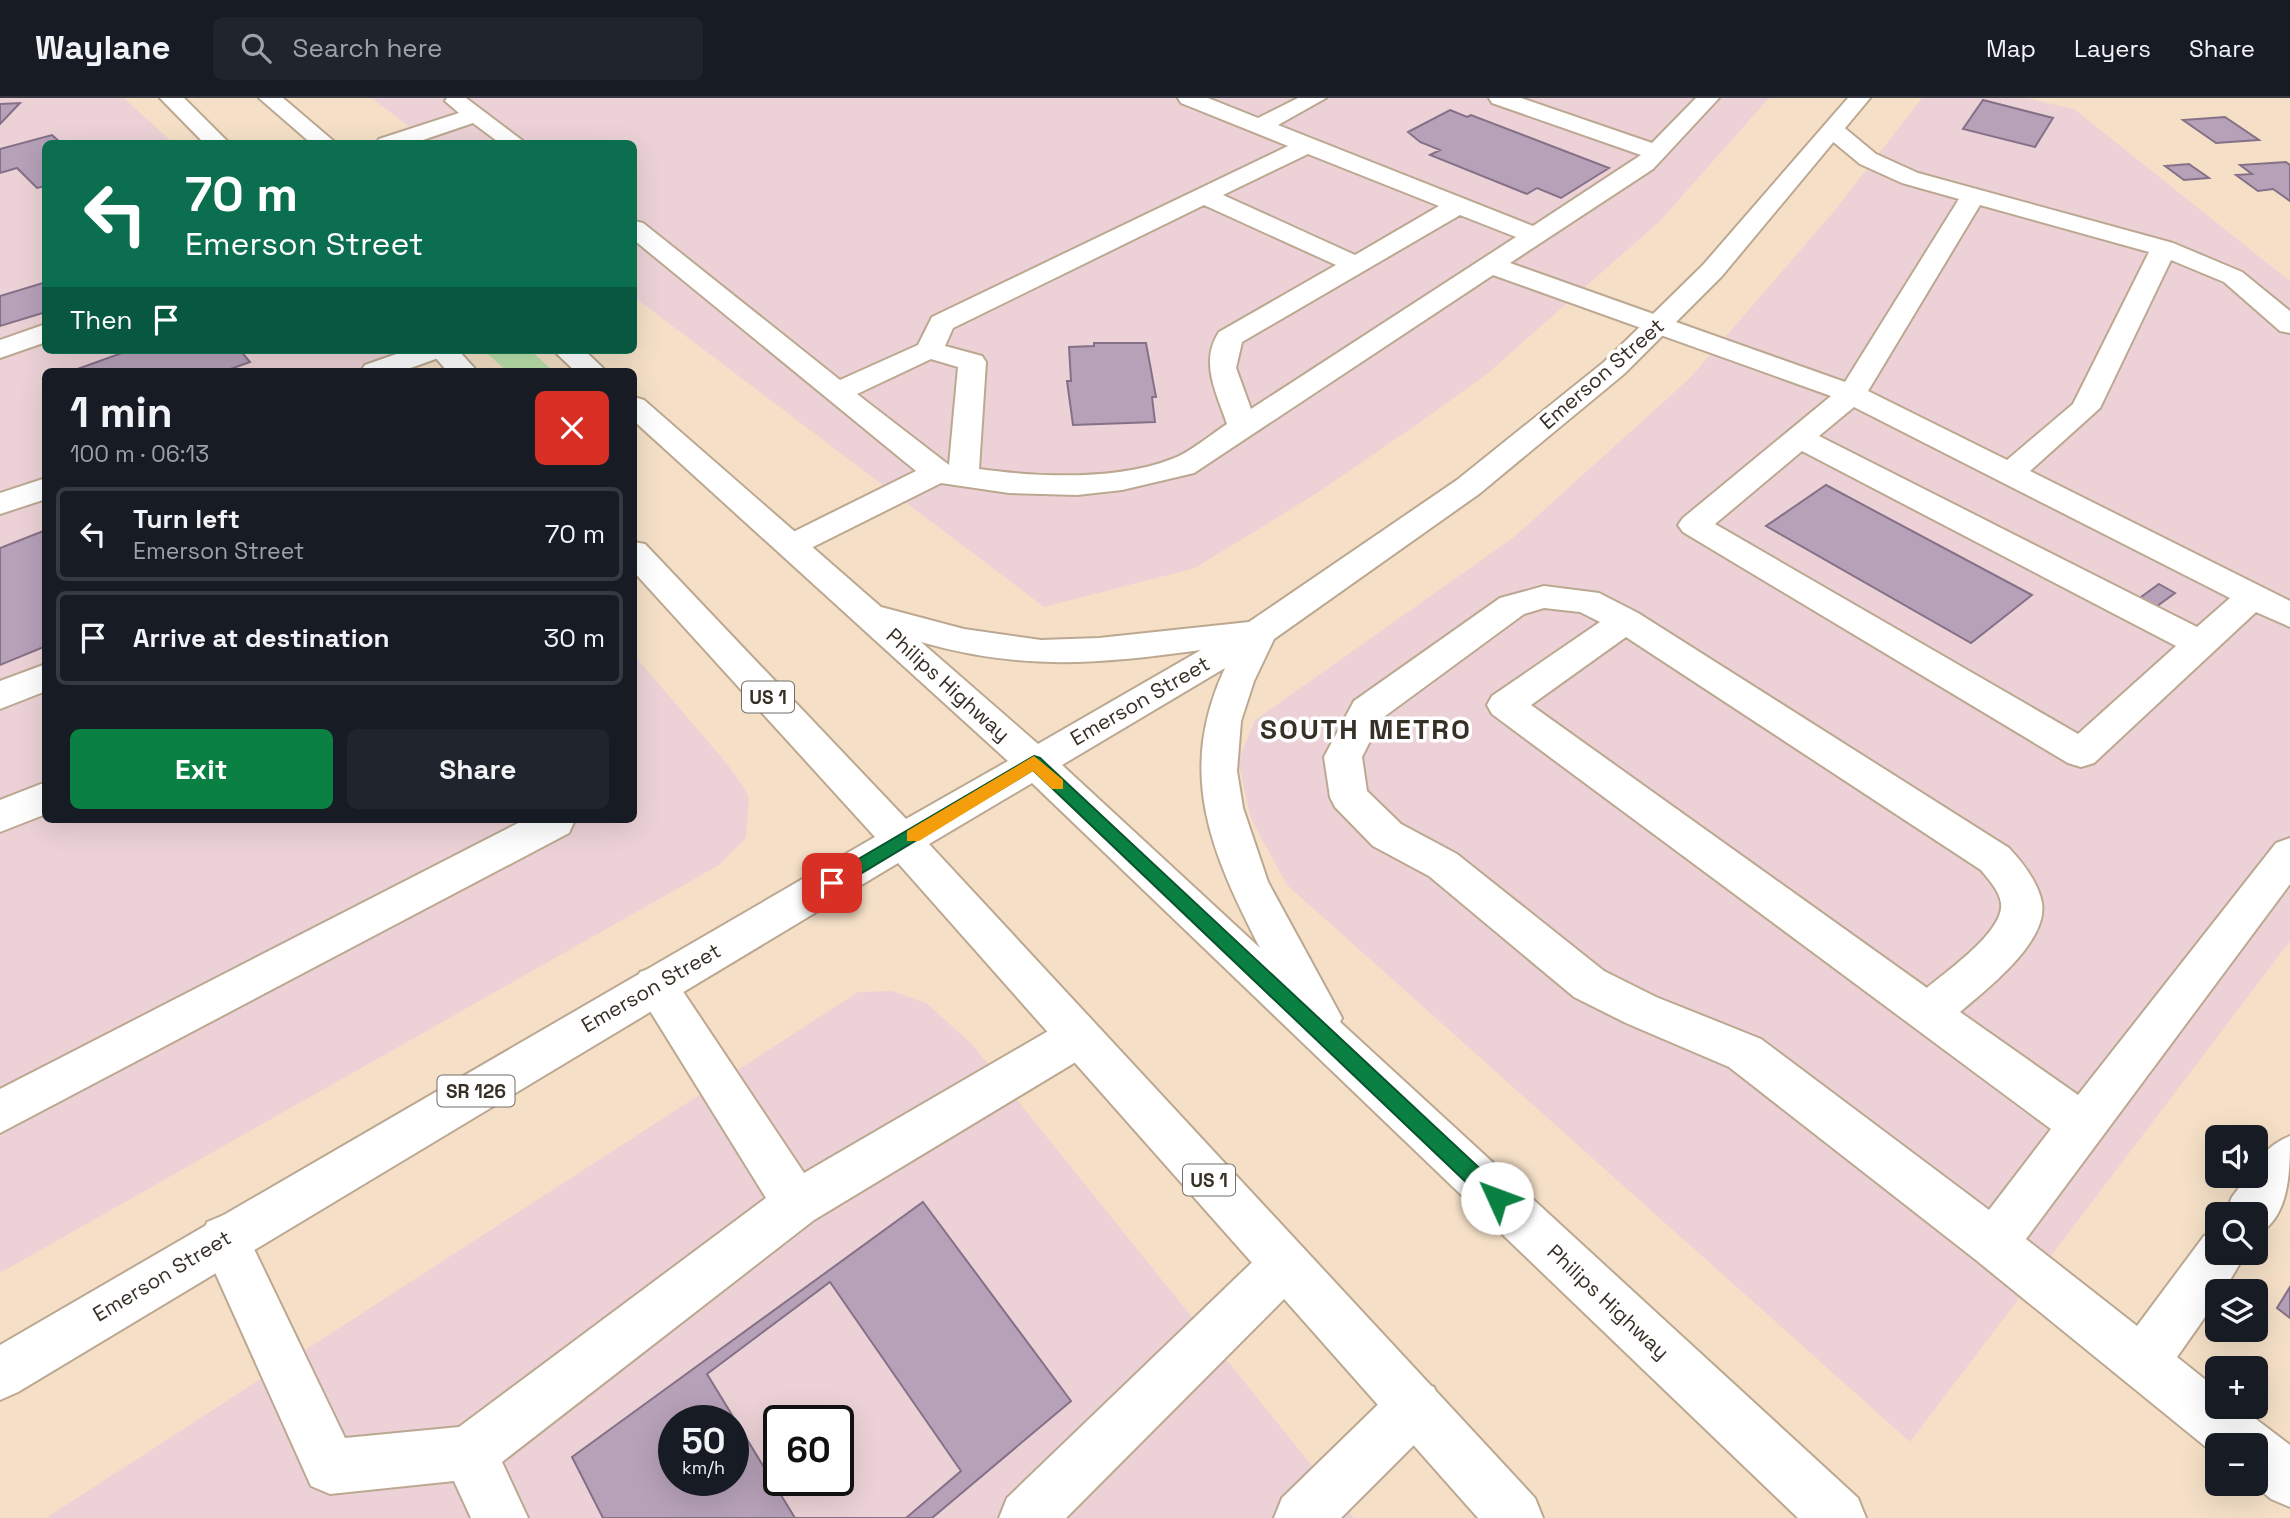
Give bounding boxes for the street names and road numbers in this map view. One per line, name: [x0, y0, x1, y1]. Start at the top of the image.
street label: Emerson Street: [1534, 312, 1670, 435]
street label: Philips Highway: [881, 622, 1016, 747]
street label: Emerson Street: [1065, 650, 1214, 751]
road number: US 1: [742, 682, 794, 712]
street label: Emerson Street: [576, 937, 725, 1038]
road number: SR 126: [438, 1076, 514, 1107]
road number: US 1: [1183, 1164, 1235, 1196]
street label: Emerson Street: [88, 1224, 236, 1327]
street label: Philips Highway: [1542, 1238, 1675, 1365]

